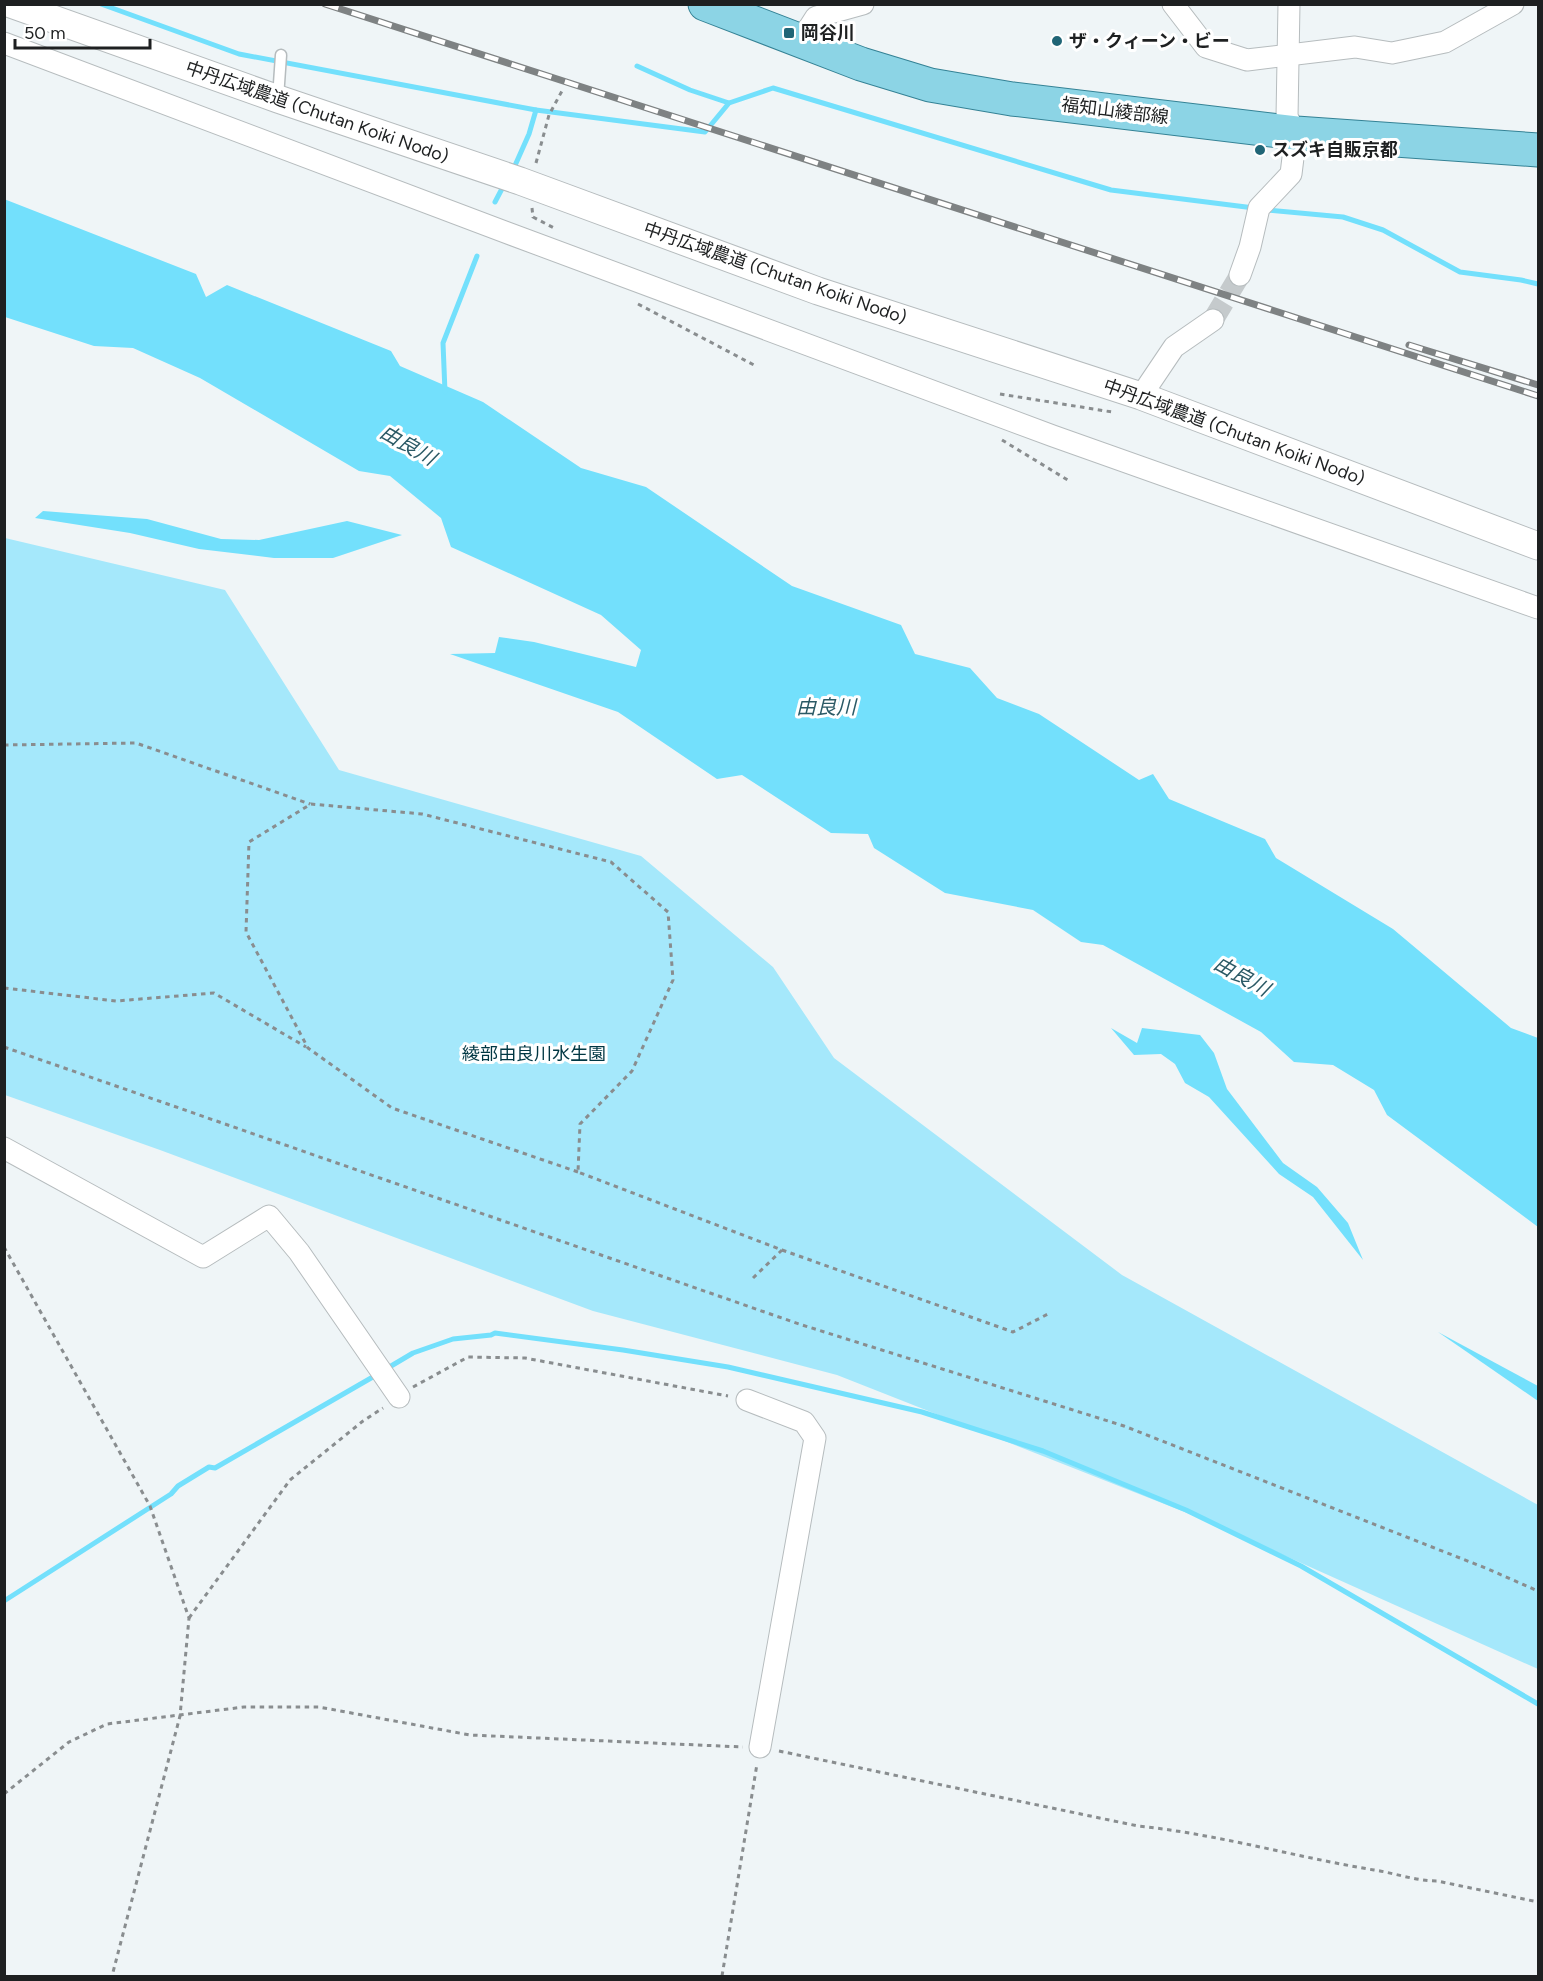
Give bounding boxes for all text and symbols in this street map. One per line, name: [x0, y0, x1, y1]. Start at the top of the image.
scale bar: [15, 12, 150, 50]
text: 50 m: [24, 22, 66, 44]
place label: 岡谷川: [801, 22, 855, 44]
marker: 岡谷川: [782, 26, 796, 40]
place label: ザ・クィーン・ビー: [1069, 30, 1230, 52]
marker: ザ・クィーン・ビー: [1050, 34, 1064, 48]
street label: 中丹広域農道 (Chutan Koiki Nodo): [183, 57, 451, 167]
street label: 福知山綾部線: [1060, 94, 1170, 128]
place label: スズキ自販京都: [1272, 139, 1398, 161]
marker: スズキ自販京都: [1253, 143, 1267, 157]
street label: 中丹広域農道 (Chutan Koiki Nodo): [641, 218, 909, 328]
street label: 中丹広域農道 (Chutan Koiki Nodo): [1100, 374, 1368, 490]
water label: 由良川: [376, 420, 442, 471]
water label: 由良川: [796, 695, 858, 719]
water label: 由良川: [1210, 951, 1276, 1002]
park label: 綾部由良川水生園: [462, 1043, 606, 1065]

